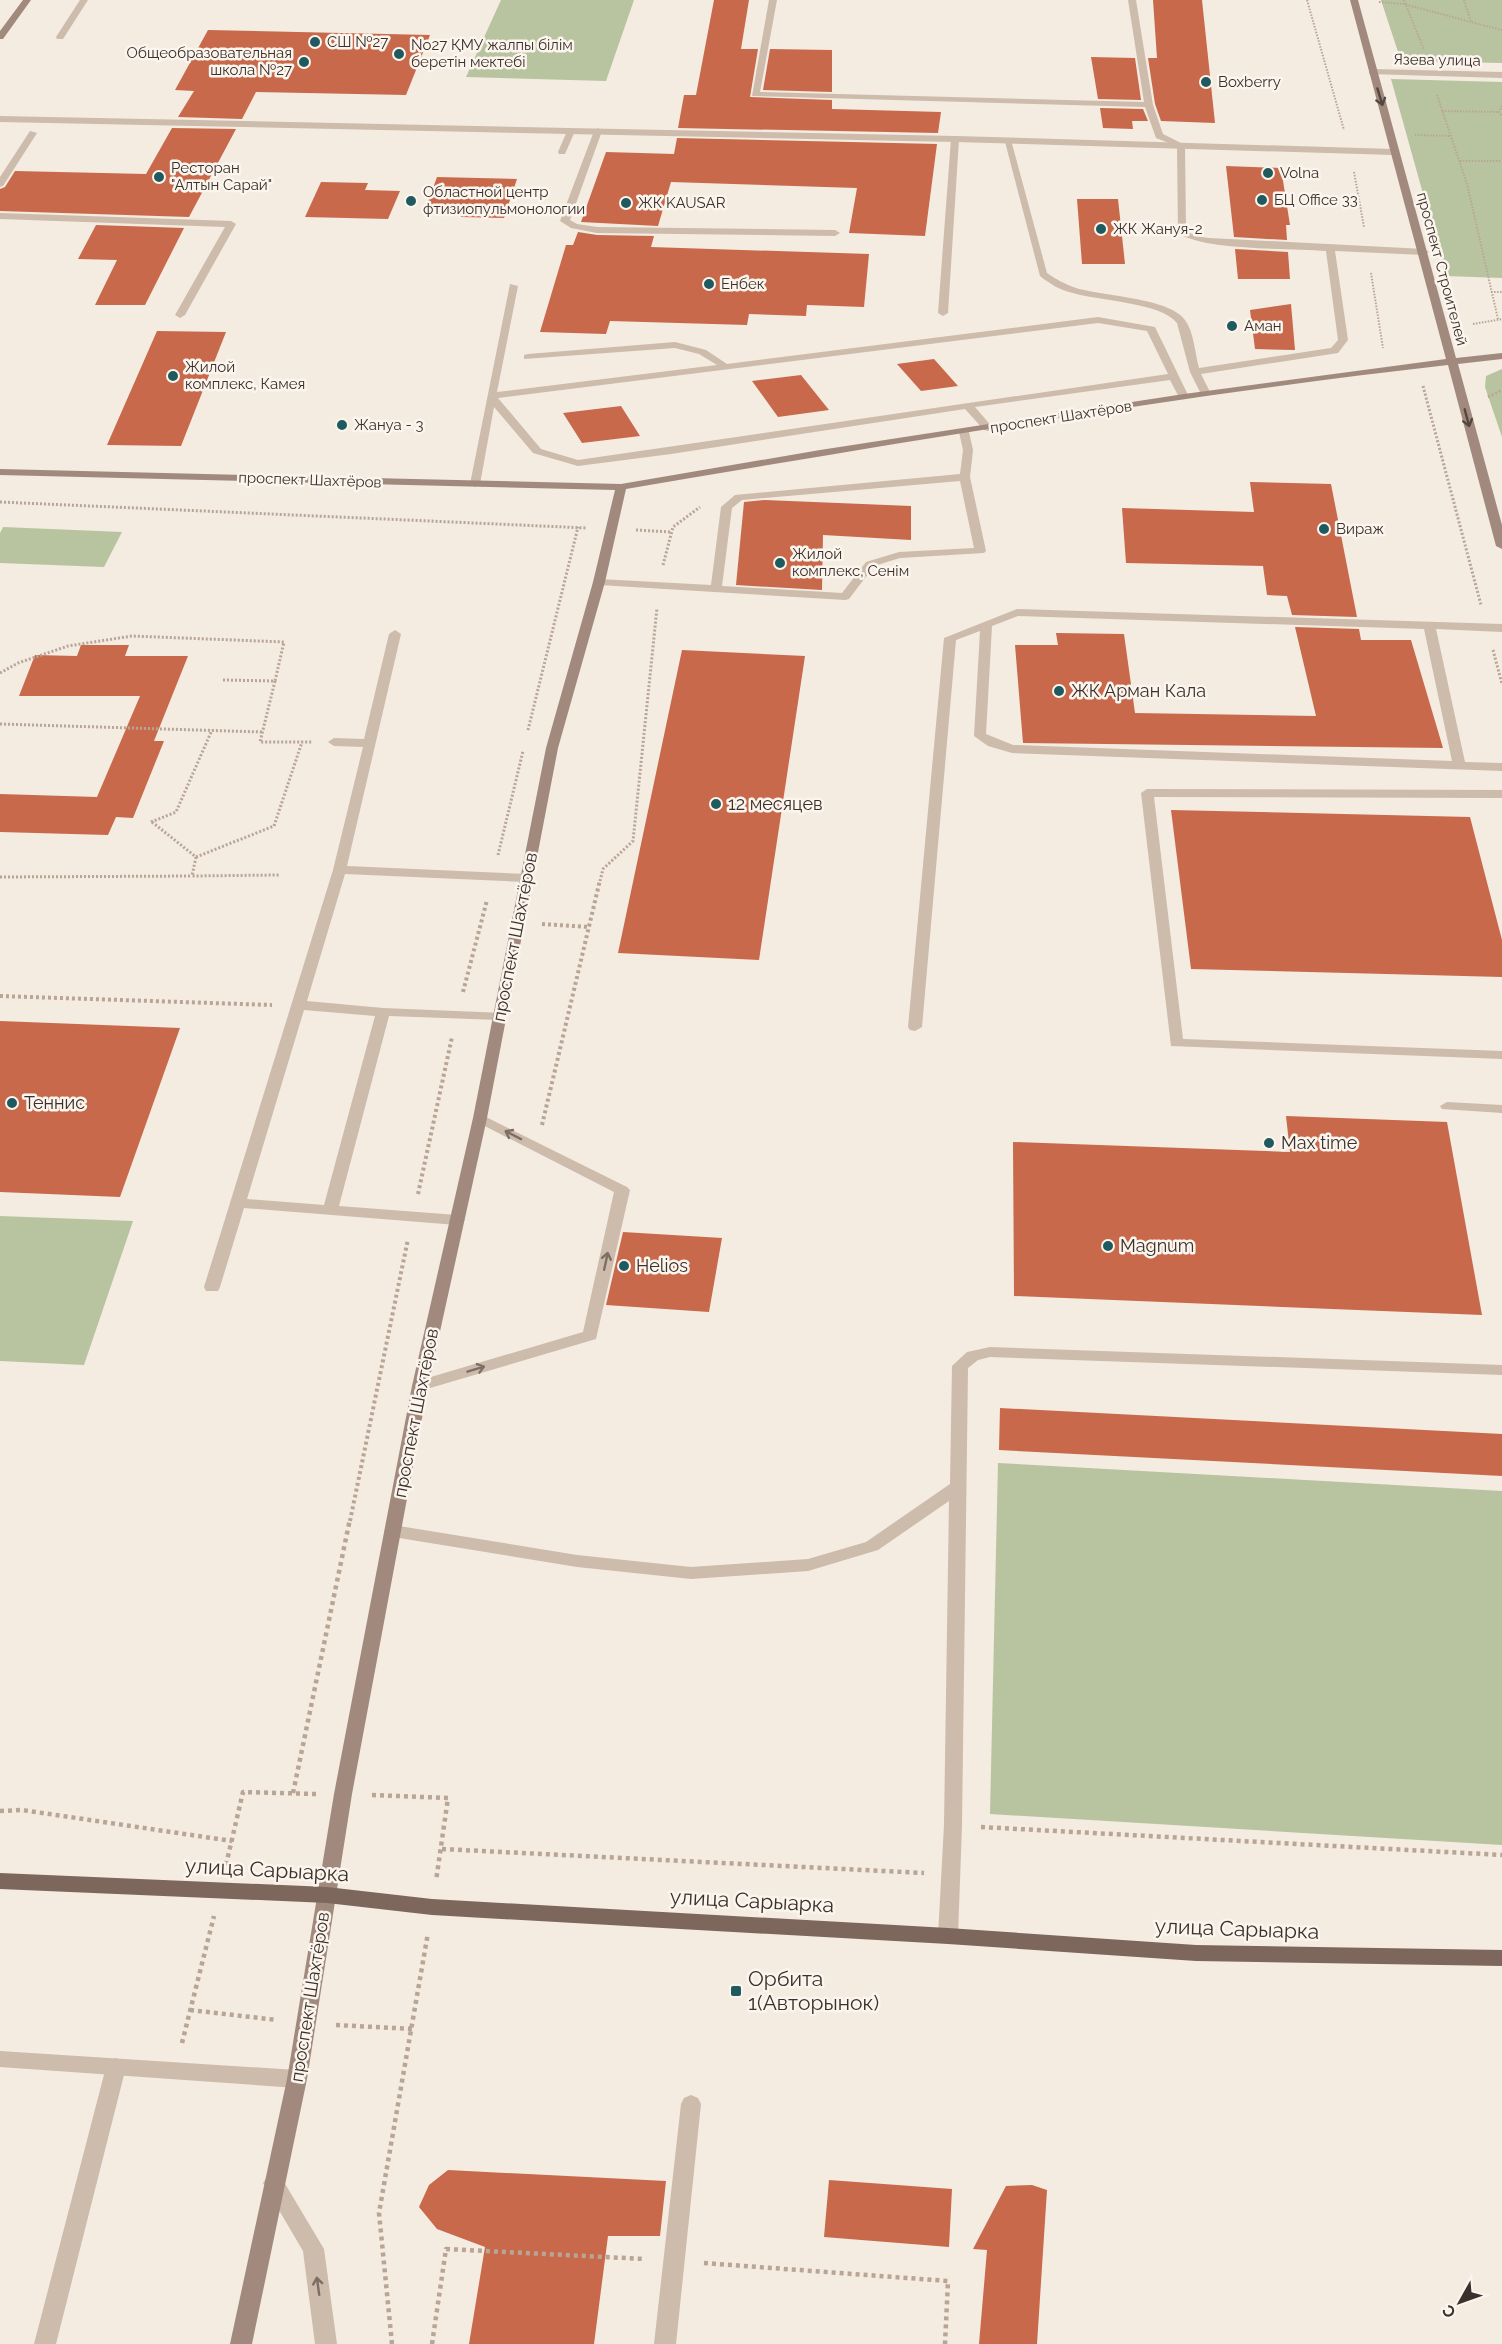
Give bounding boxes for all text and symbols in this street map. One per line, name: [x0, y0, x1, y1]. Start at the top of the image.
place label: СШ №27: [327, 33, 388, 51]
marker: СШ №27: [308, 35, 322, 49]
place label: No27 ҚМУ жалпы білім беретін мектебі: [411, 36, 573, 71]
place label: Общеобразовательная школа №27: [127, 44, 292, 79]
marker: No27 ҚМУ жалпы білім беретін мектебі: [392, 47, 406, 61]
street label: Язева улица: [1393, 50, 1481, 70]
marker: Общеобразовательная школа №27: [297, 55, 311, 69]
place label: Boxberry: [1218, 73, 1281, 91]
marker: Boxberry: [1199, 75, 1213, 89]
one-way arrow: [1375, 87, 1386, 106]
place label: Ресторан "Алтын Сарай": [171, 159, 272, 194]
place label: Volna: [1280, 164, 1319, 182]
marker: Volna: [1261, 166, 1275, 180]
marker: Ресторан "Алтын Сарай": [152, 170, 166, 184]
place label: Областной центр фтизиопульмонологии: [423, 183, 585, 218]
street label: проспект Строителей: [1413, 190, 1471, 348]
place label: БЦ Office 33: [1274, 191, 1358, 209]
marker: БЦ Office 33: [1255, 193, 1269, 207]
marker: Областной центр фтизиопульмонологии: [404, 194, 418, 208]
place label: ЖК KAUSAR: [638, 194, 726, 212]
marker: ЖК KAUSAR: [619, 196, 633, 210]
place label: ЖК Жануя-2: [1113, 220, 1203, 238]
marker: ЖК Жануя-2: [1094, 222, 1108, 236]
place label: Енбек: [721, 275, 765, 293]
marker: Енбек: [702, 277, 716, 291]
place label: Аман: [1244, 317, 1282, 335]
marker: Аман: [1225, 319, 1239, 333]
place label: Жилой комплекс, Камея: [185, 358, 305, 393]
marker: Жилой комплекс, Камея: [166, 369, 180, 383]
street label: проспект Шахтёров: [989, 397, 1133, 437]
one-way arrow: [1462, 408, 1473, 427]
place label: Жануа - 3: [354, 416, 424, 434]
marker: Жануа - 3: [335, 418, 349, 432]
street label: проспект Шахтёров: [238, 469, 382, 491]
place label: Вираж: [1336, 520, 1384, 538]
marker: Вираж: [1317, 522, 1331, 536]
place label: Жилой комплекс, Сенiм: [792, 545, 909, 580]
marker: Жилой комплекс, Сенiм: [773, 556, 787, 570]
place label: ЖК Арман Кала: [1071, 680, 1206, 701]
marker: ЖК Арман Кала: [1052, 684, 1066, 698]
place label: 12 месяцев: [728, 793, 823, 814]
marker: 12 месяцев: [709, 797, 723, 811]
street label: проспект Шахтёров: [488, 851, 541, 1023]
place label: Теннис: [24, 1092, 85, 1113]
marker: Теннис: [5, 1096, 19, 1110]
one-way arrow: [505, 1129, 523, 1140]
place label: Max time: [1281, 1132, 1358, 1153]
marker: Max time: [1262, 1136, 1276, 1150]
place label: Magnum: [1120, 1235, 1194, 1256]
marker: Magnum: [1101, 1239, 1115, 1253]
one-way arrow: [601, 1252, 613, 1271]
place label: Helios: [636, 1255, 688, 1276]
marker: Helios: [617, 1259, 631, 1273]
street label: проспект Шахтёров: [389, 1327, 442, 1499]
one-way arrow: [466, 1363, 485, 1374]
street label: улица Сарыарка: [184, 1853, 350, 1886]
street label: улица Сарыарка: [669, 1884, 835, 1917]
street label: проспект Шахтёров: [286, 1910, 333, 2083]
street label: улица Сарыарка: [1154, 1913, 1320, 1944]
place label: Орбита 1(Авторынок): [748, 1966, 879, 2015]
marker: Орбита 1(Авторынок): [729, 1984, 743, 1998]
north arrow: [1430, 2272, 1490, 2332]
one-way arrow: [313, 2277, 324, 2296]
text: С: [1438, 2301, 1460, 2322]

